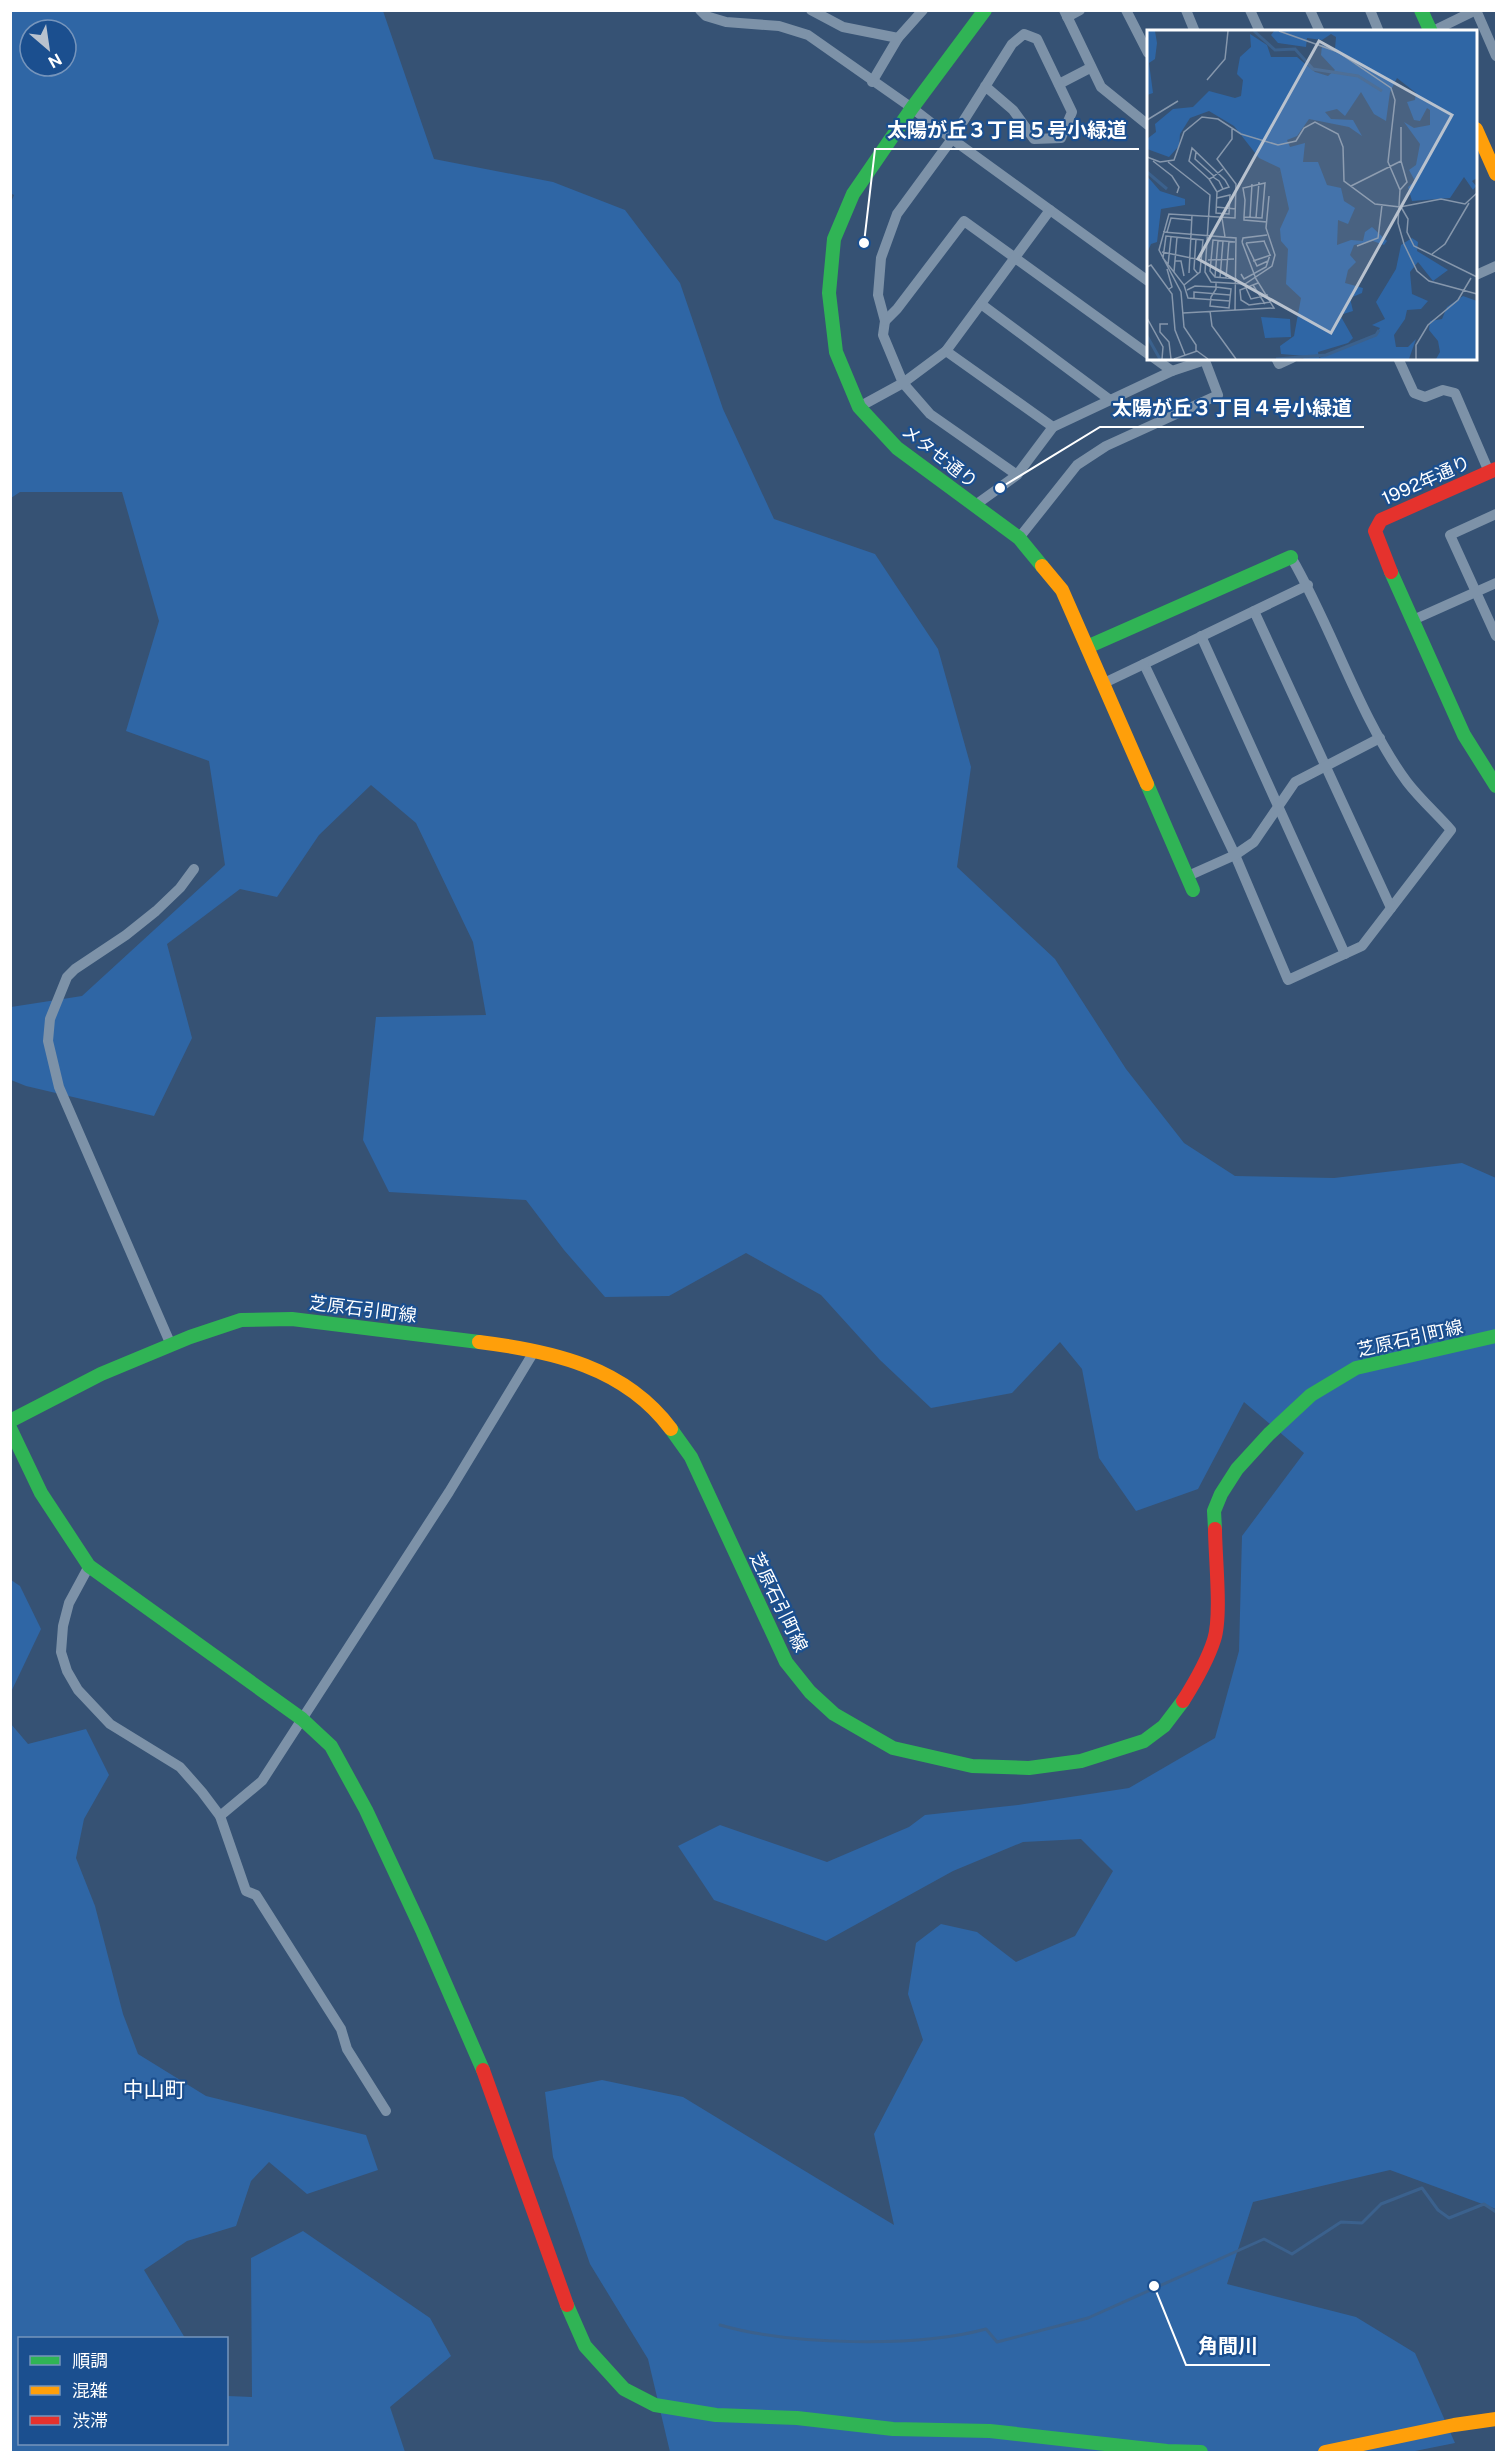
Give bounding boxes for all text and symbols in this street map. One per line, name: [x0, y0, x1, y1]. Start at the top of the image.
north arrow: [18, 18, 78, 78]
inset map: [1147, 30, 1477, 360]
text: N: [45, 49, 65, 72]
callout: 太陽が丘３丁目５号小緑道: [875, 111, 1139, 149]
text: 太陽が丘３丁目５号小緑道: [887, 118, 1127, 142]
callout: 太陽が丘３丁目４号小緑道: [1100, 389, 1364, 427]
text: 太陽が丘３丁目４号小緑道: [1112, 396, 1352, 420]
street label: メタせ通り: [898, 420, 982, 492]
street label: 1992年通り: [1379, 451, 1473, 509]
street label: 芝原石引町線: [308, 1292, 418, 1326]
street label: 芝原石引町線: [1355, 1316, 1465, 1360]
street label: 芝原石引町線: [746, 1549, 812, 1655]
district label: 中山町: [123, 2077, 186, 2102]
callout: 角間川: [1186, 2327, 1270, 2365]
text: 角間川: [1198, 2334, 1258, 2358]
legend: [18, 2337, 228, 2445]
text: 順調: [72, 2350, 108, 2371]
text: 混雑: [72, 2380, 108, 2401]
text: 渋滞: [72, 2410, 108, 2431]

